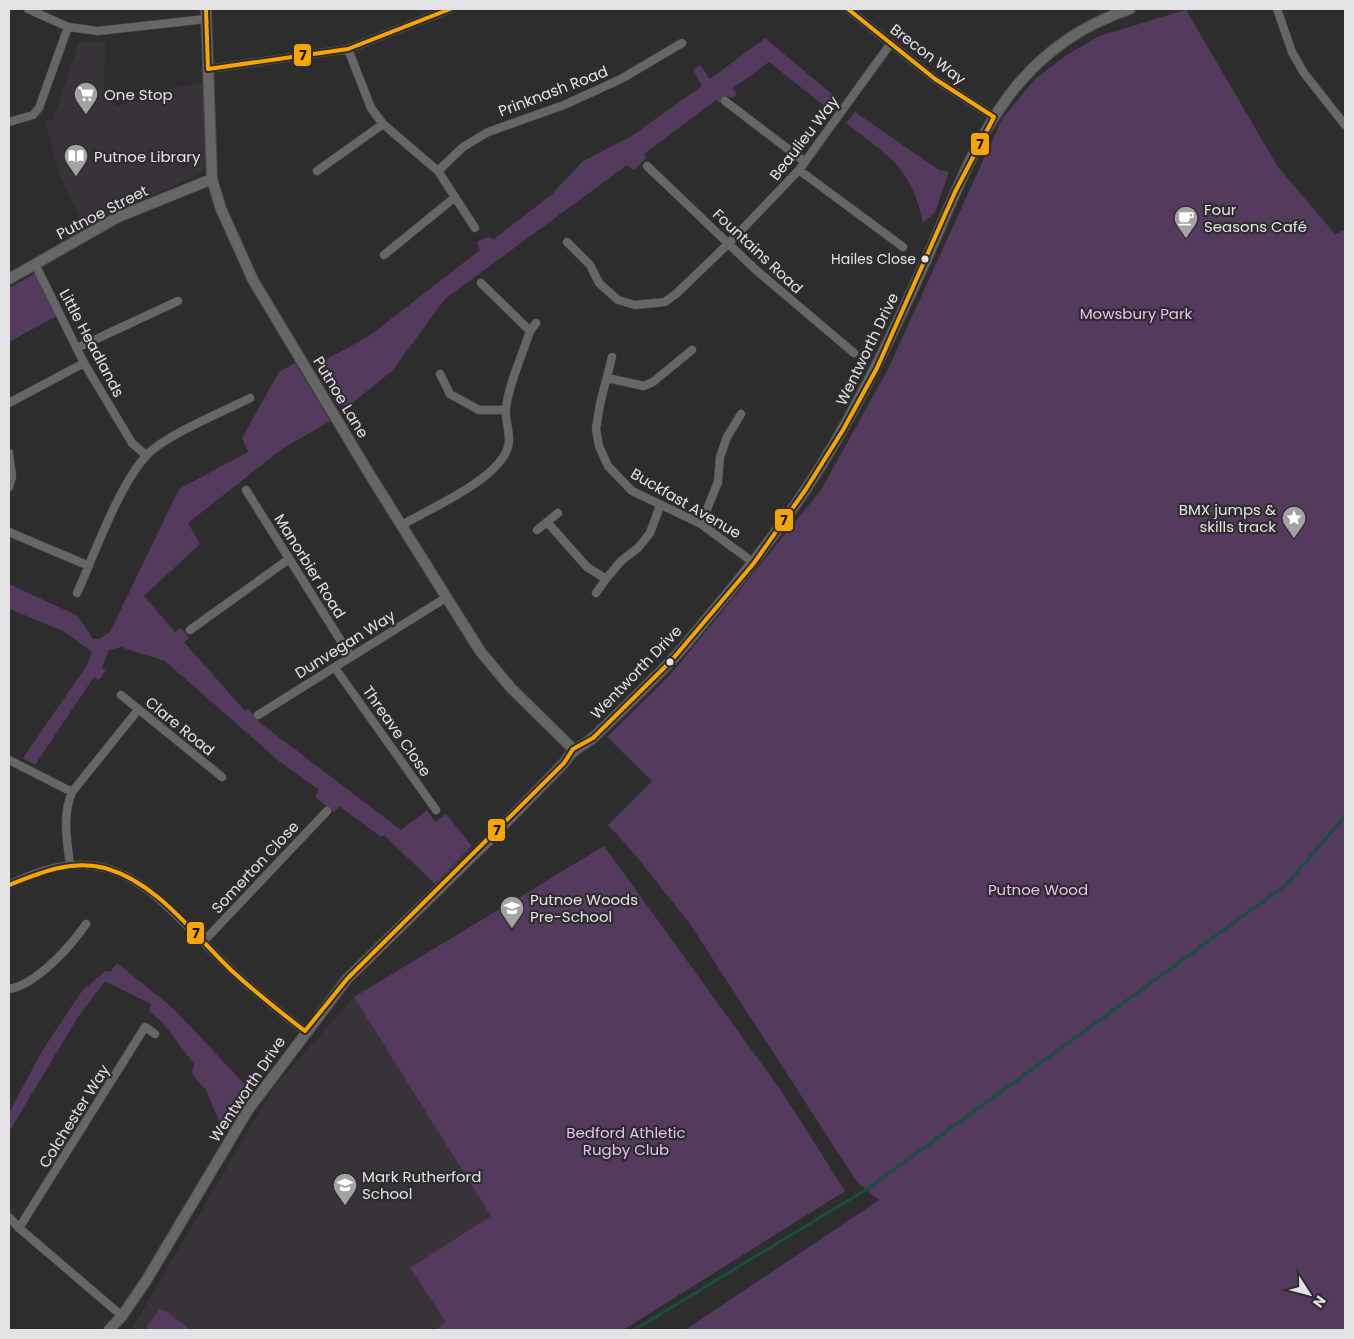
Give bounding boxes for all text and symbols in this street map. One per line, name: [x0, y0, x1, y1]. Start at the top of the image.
street label: Brecon Way: [886, 19, 971, 90]
line badge: 7: [293, 43, 312, 67]
text: 7: [299, 45, 307, 65]
street label: Prinknash Road: [495, 61, 611, 121]
supermarket icon: One Stop: [73, 81, 99, 115]
place label: One Stop: [104, 84, 173, 105]
street label: Beaulieu Way: [764, 91, 844, 185]
line badge: 7: [970, 132, 990, 156]
text: 7: [976, 134, 984, 154]
library icon: Putnoe Library: [63, 143, 89, 177]
place label: Putnoe Library: [94, 146, 201, 167]
street label: Putnoe Street: [53, 180, 151, 244]
place label: Four Seasons Café: [1204, 199, 1307, 237]
street label: Fountains Road: [708, 204, 808, 298]
cafe icon: Four Seasons Café: [1173, 205, 1199, 239]
place label: Hailes Close: [831, 249, 916, 269]
marker: Hailes Close: [920, 254, 930, 264]
street label: Little Headlands: [55, 285, 129, 401]
street label: Wentworth Drive: [831, 289, 903, 409]
park label: Mowsbury Park: [1080, 303, 1193, 324]
street label: Putnoe Lane: [308, 352, 374, 442]
street label: Buckfast Avenue: [627, 463, 745, 543]
place label: BMX jumps & skills track: [1179, 499, 1276, 537]
place icon: BMX jumps & skills track: [1281, 505, 1307, 539]
line badge: 7: [774, 508, 794, 532]
street label: Manorbier Road: [269, 510, 351, 622]
text: 7: [780, 510, 788, 530]
street label: Dunvegan Way: [291, 604, 400, 683]
street label: Wentworth Drive: [586, 620, 686, 724]
unlabelled marker: [665, 657, 675, 667]
street label: Threave Close: [358, 681, 436, 781]
street label: Clare Road: [141, 692, 219, 760]
street label: Somerton Close: [207, 816, 303, 918]
line badge: 7: [487, 818, 506, 842]
text: 7: [493, 820, 501, 840]
park label: Putnoe Wood: [988, 879, 1088, 900]
place label: Putnoe Woods Pre-School: [530, 889, 638, 927]
school or university icon: Putnoe Woods Pre-School: [499, 895, 525, 929]
line badge: 7: [186, 921, 205, 945]
text: 7: [192, 923, 200, 943]
street label: Wentworth Drive: [204, 1032, 290, 1146]
street label: Colchester Way: [34, 1060, 115, 1172]
park label: Bedford Athletic Rugby Club: [566, 1122, 686, 1160]
place label: Mark Rutherford School: [362, 1166, 481, 1204]
school or university icon: Mark Rutherford School: [332, 1172, 358, 1206]
north arrow: [1284, 1269, 1334, 1319]
text: N: [1308, 1292, 1331, 1312]

